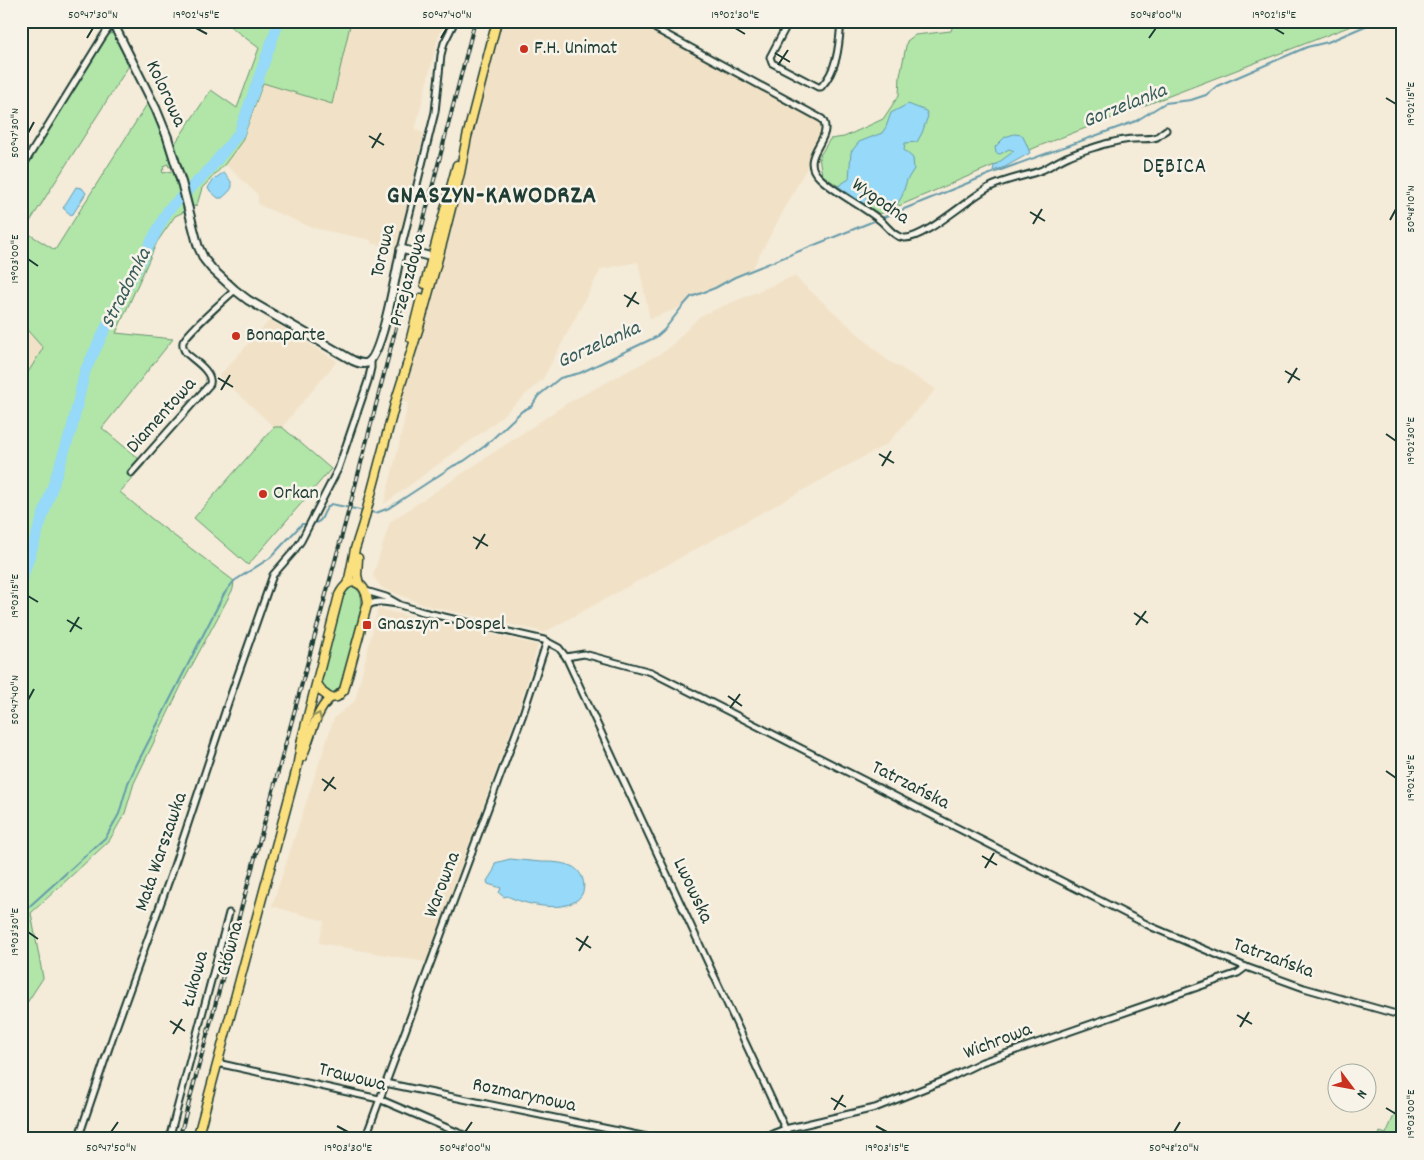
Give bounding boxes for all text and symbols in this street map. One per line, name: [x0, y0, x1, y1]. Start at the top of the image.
text: 50°47'30"N: [68, 7, 118, 24]
text: 19°02'45"E: [173, 7, 220, 24]
text: 50°47'40"N: [422, 7, 472, 24]
text: 19°02'30"E: [711, 7, 759, 24]
text: 50°48'00"N: [1130, 7, 1182, 24]
text: 19°02'15"E: [1252, 7, 1297, 24]
place label: F.H. Unimat: [534, 35, 617, 63]
marker: F.H. Unimat: [518, 43, 530, 55]
street label: Kolorowa: [137, 56, 193, 132]
water label: Gorzelanka: [1079, 76, 1172, 137]
text: 19°02'15"E: [1403, 81, 1420, 126]
text: 50°47'30"N: [7, 108, 24, 158]
district label: DĘBICA: [1143, 153, 1207, 183]
street label: Wygodna: [845, 172, 915, 233]
district label: GNASZYN-KAWODRZA: [387, 179, 597, 215]
text: 50°48'10"N: [1403, 185, 1420, 233]
street label: Torowa: [364, 221, 404, 280]
street label: Przejazdowa: [383, 230, 435, 330]
text: 19°03'00"E: [7, 234, 24, 284]
water label: Stradomka: [94, 243, 161, 334]
water label: Gorzelanka: [553, 314, 646, 378]
place label: Bonaparte: [246, 322, 325, 350]
marker: Bonaparte: [230, 330, 242, 342]
street label: Diamentowa: [120, 371, 204, 460]
text: 19°02'30"E: [1403, 417, 1420, 465]
place label: Orkan: [273, 480, 319, 508]
marker: Orkan: [257, 488, 269, 500]
text: 19°03'15"E: [7, 573, 24, 618]
place label: Gnaszyn - Dospel: [377, 611, 506, 639]
marker: Gnaszyn - Dospel: [361, 619, 373, 631]
text: 50°47'40"N: [7, 675, 24, 725]
one-way arrow: [312, 712, 322, 721]
street label: Tatrzańska: [866, 754, 955, 818]
text: 19°02'45"E: [1403, 754, 1420, 801]
street label: Mała Warszawka: [129, 788, 196, 915]
street label: Warowna: [418, 847, 469, 922]
street label: Lwowska: [665, 854, 719, 929]
text: 19°03'30"E: [7, 908, 24, 956]
street label: Główna: [210, 918, 252, 979]
street label: Tatrzańska: [1229, 931, 1318, 987]
street label: Łukowa: [175, 948, 217, 1011]
street label: Wichrowa: [960, 1016, 1037, 1068]
street label: Trawowa: [315, 1056, 389, 1100]
north arrow: [1326, 1062, 1376, 1112]
street label: Rozmarynowa: [470, 1071, 579, 1121]
text: N: [1351, 1086, 1372, 1102]
text: 19°03'00"E: [1403, 1089, 1420, 1139]
text: 50°47'50"N: [86, 1140, 136, 1157]
text: 19°03'30"E: [324, 1140, 372, 1157]
text: 50°48'00"N: [439, 1140, 491, 1157]
text: 19°03'15"E: [865, 1140, 910, 1157]
text: 50°48'20"N: [1149, 1140, 1199, 1157]

